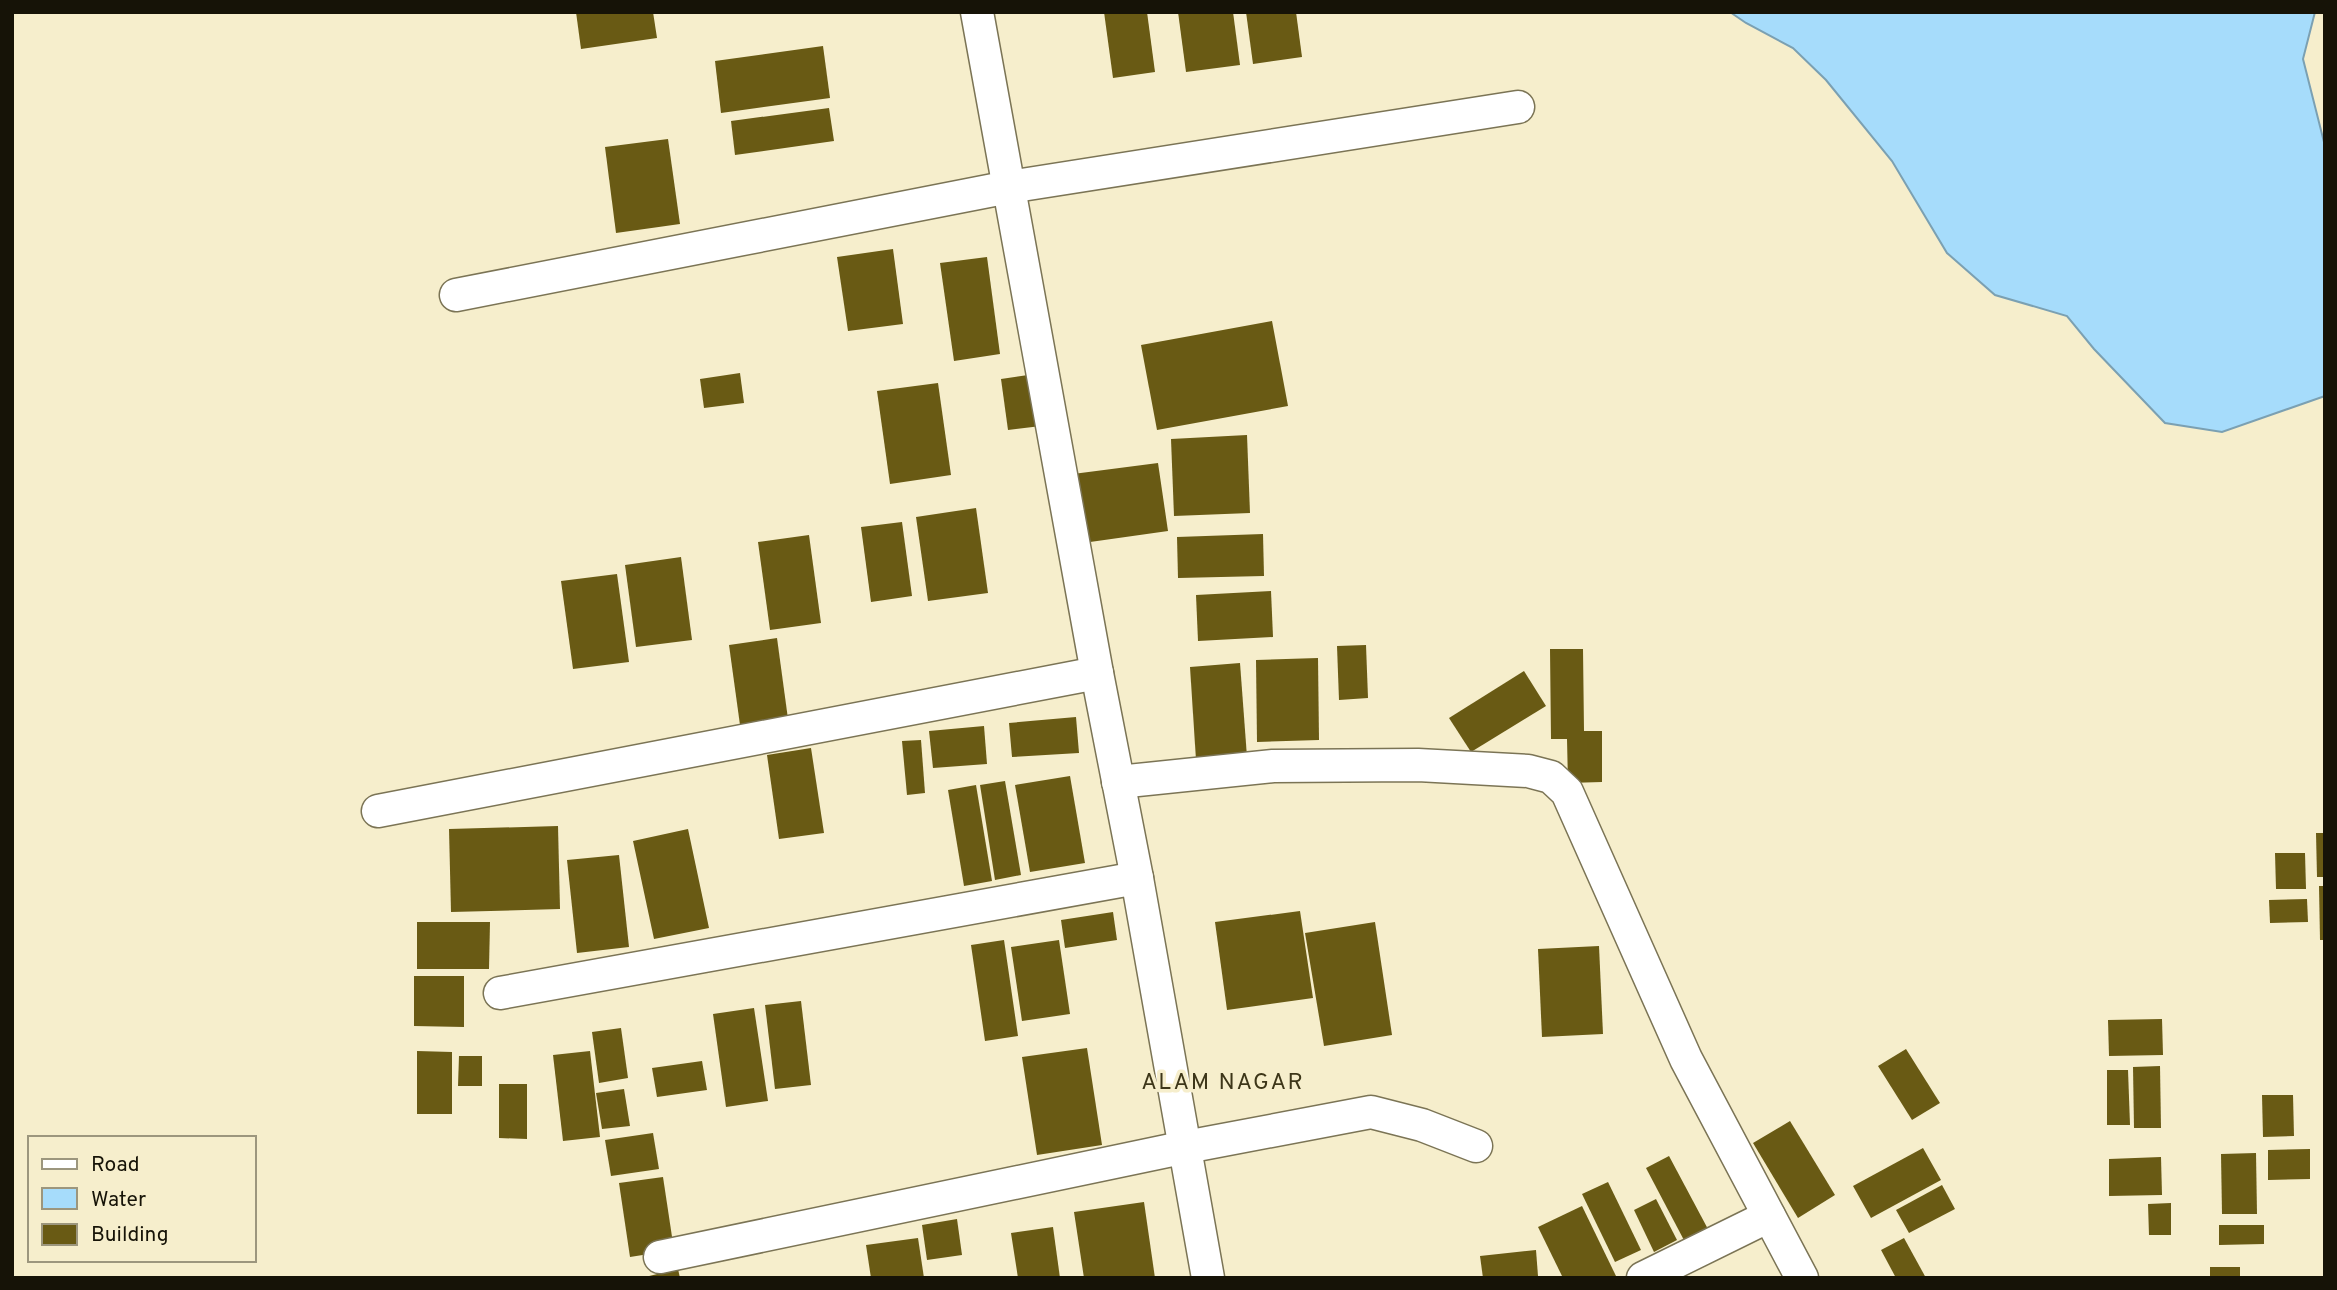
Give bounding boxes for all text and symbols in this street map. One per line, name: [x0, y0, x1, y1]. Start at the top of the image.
district label: ALAM NAGAR: [1141, 1069, 1305, 1098]
legend: [28, 1136, 256, 1262]
text: Road: [91, 1152, 140, 1179]
text: Water: [91, 1187, 146, 1214]
text: Building: [91, 1222, 169, 1249]

